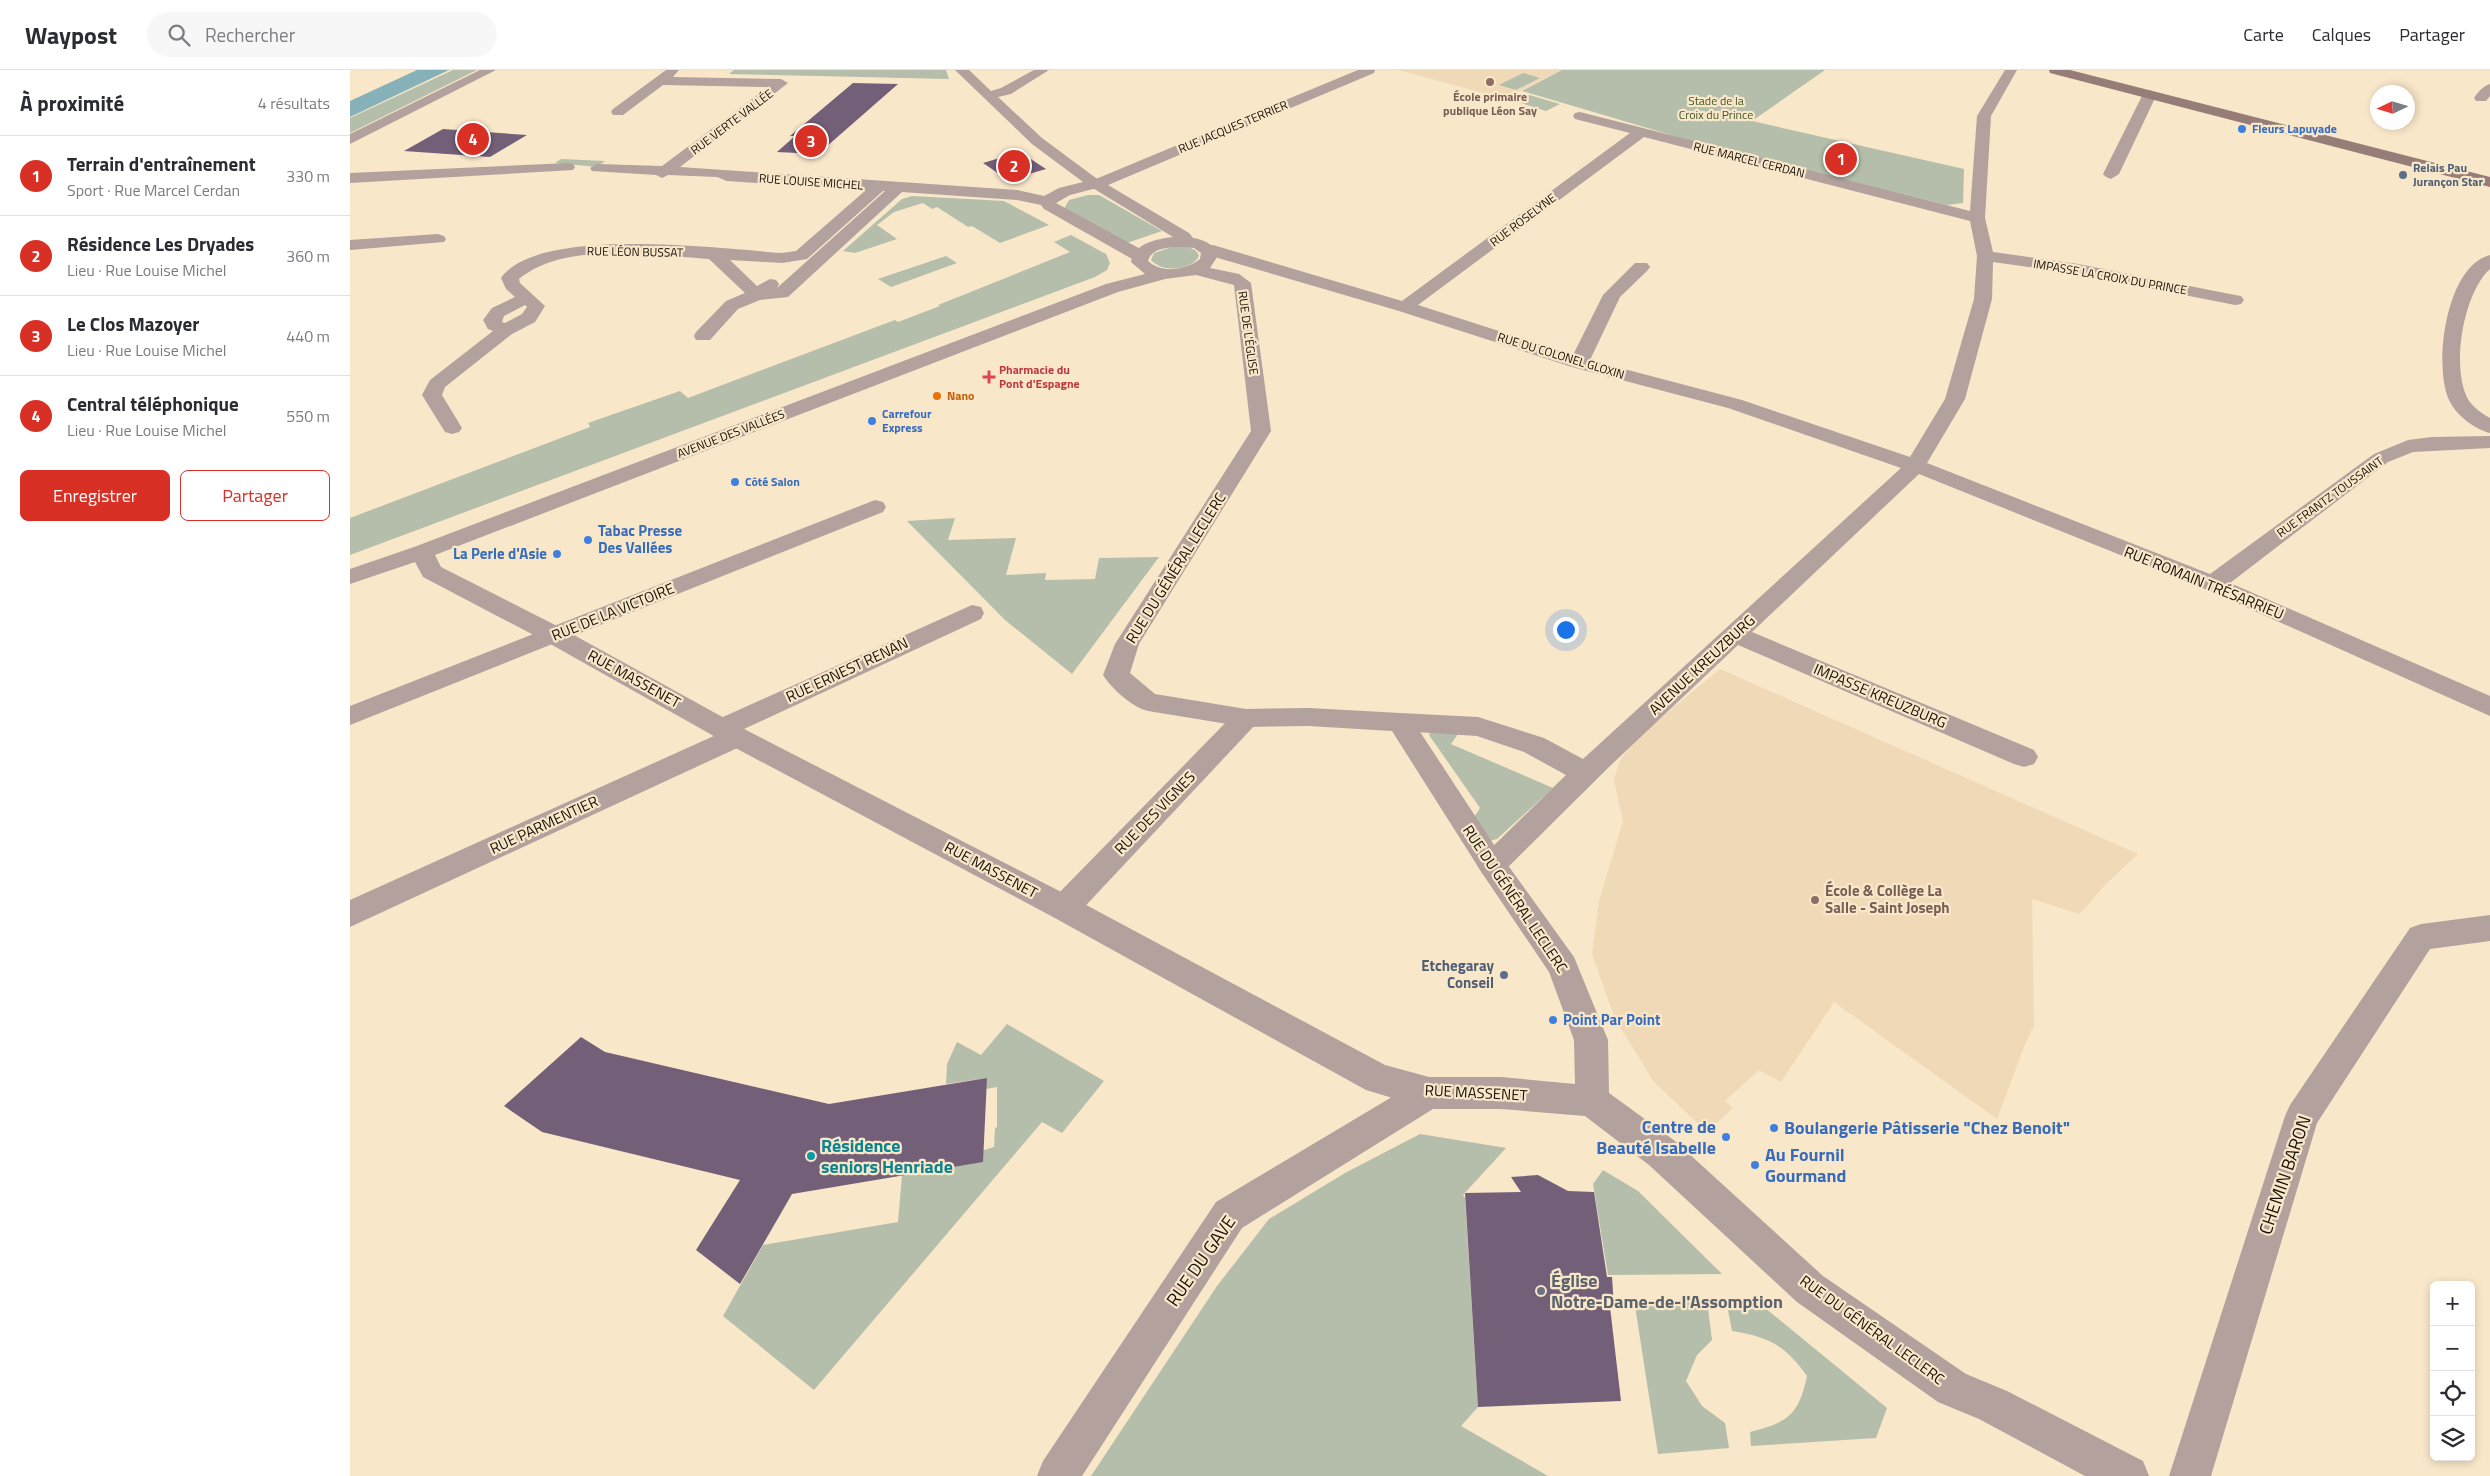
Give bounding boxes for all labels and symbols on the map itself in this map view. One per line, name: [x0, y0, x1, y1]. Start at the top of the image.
marker: École primaire publique Léon Say: [1484, 76, 1496, 88]
street label: RUE VERTE VALLÉE: [686, 84, 777, 159]
north arrow: [2370, 85, 2415, 130]
place label: École primaire publique Léon Say: [1443, 87, 1537, 120]
park label: Stade de la Croix du Prince: [1679, 91, 1753, 124]
street label: RUE JACQUES TERRIER: [1175, 95, 1291, 158]
place label: Fleurs Lapuyade: [2252, 119, 2337, 138]
pin: 4: [457, 120, 489, 158]
pin: 3: [795, 122, 827, 160]
marker: Fleurs Lapuyade: [2236, 123, 2248, 135]
street label: RUE MARCEL CERDAN: [1692, 137, 1807, 183]
pin: 1: [1825, 140, 1857, 178]
pin: 2: [998, 147, 1030, 185]
place label: Relais Pau Jurançon Star: [2413, 158, 2483, 191]
street label: RUE LOUISE MICHEL: [758, 168, 864, 195]
marker: Relais Pau Jurançon Star: [2397, 169, 2409, 181]
street label: RUE ROSELYNE: [1486, 188, 1560, 251]
street label: RUE LÉON BUSSAT: [587, 241, 684, 262]
street label: IMPASSE LA CROIX DU PRINCE: [2032, 254, 2189, 299]
street label: RUE DE L'ÉGLISE: [1233, 290, 1264, 376]
street label: RUE DU COLONEL GLOXIN: [1495, 327, 1627, 384]
place label: Pharmacie du Pont d'Espagne: [999, 360, 1080, 393]
marker: Pharmacie du Pont d'Espagne: [983, 371, 995, 383]
place label: Nano: [947, 386, 974, 405]
marker: Nano: [931, 390, 943, 402]
street label: AVENUE DES VALLÉES: [674, 404, 787, 463]
place label: Carrefour Express: [882, 404, 932, 437]
marker: Carrefour Express: [866, 415, 878, 427]
street label: RUE FRANTZ TOUSSAINT: [2272, 451, 2388, 542]
place label: Côté Salon: [745, 472, 800, 491]
marker: Côté Salon: [729, 476, 741, 488]
street label: RUE DU GÉNÉRAL LECLERC: [1120, 488, 1231, 648]
place label: Tabac Presse Des Vallées: [598, 519, 683, 559]
marker: Tabac Presse Des Vallées: [582, 534, 594, 546]
street label: RUE ROMAIN TRÉSARRIEU: [2121, 540, 2288, 625]
place label: La Perle d'Asie: [453, 542, 547, 565]
marker: La Perle d'Asie: [551, 548, 563, 560]
street label: RUE DE LA VICTOIRE: [548, 576, 678, 647]
street label: AVENUE KREUZBURG: [1643, 609, 1760, 720]
your location: [1553, 617, 1579, 643]
street label: RUE ERNEST RENAN: [782, 631, 912, 708]
street label: RUE MASSENET: [584, 644, 685, 714]
street label: IMPASSE KREUZBURG: [1810, 657, 1950, 734]
street label: RUE DES VIGNES: [1109, 766, 1200, 859]
street label: RUE PARMENTIER: [486, 789, 602, 860]
street label: RUE DU GÉNÉRAL LECLERC: [1457, 820, 1574, 977]
street label: RUE MASSENET: [940, 835, 1042, 904]
place label: École & Collège La Salle - Saint Joseph: [1825, 879, 1950, 919]
marker: École & Collège La Salle - Saint Joseph: [1809, 894, 1821, 906]
place label: Etchegaray Conseil: [1421, 954, 1494, 994]
marker: Etchegaray Conseil: [1498, 969, 1510, 981]
place label: Point Par Point: [1563, 1008, 1661, 1031]
marker: Point Par Point: [1547, 1014, 1559, 1026]
street label: RUE MASSENET: [1424, 1078, 1528, 1107]
street label: CHEMIN BARON: [2252, 1112, 2318, 1238]
place label: Centre de Beauté Isabelle: [1596, 1113, 1716, 1161]
place label: Boulangerie Pâtisserie "Chez Benoit": [1784, 1114, 2070, 1141]
marker: Boulangerie Pâtisserie "Chez Benoit": [1768, 1122, 1780, 1134]
marker: Centre de Beauté Isabelle: [1720, 1131, 1732, 1143]
place label: Résidence seniors Henriade: [821, 1132, 953, 1180]
place label: Au Fournil Gourmand: [1765, 1141, 1846, 1189]
marker: Résidence seniors Henriade: [805, 1150, 817, 1162]
marker: Au Fournil Gourmand: [1749, 1159, 1761, 1171]
street label: RUE DU GAVE: [1159, 1210, 1242, 1312]
place label: Église Notre-Dame-de-l'Assomption: [1551, 1267, 1783, 1315]
street label: RUE DU GÉNÉRAL LECLERC: [1795, 1269, 1949, 1390]
marker: Église Notre-Dame-de-l'Assomption: [1535, 1285, 1547, 1297]

